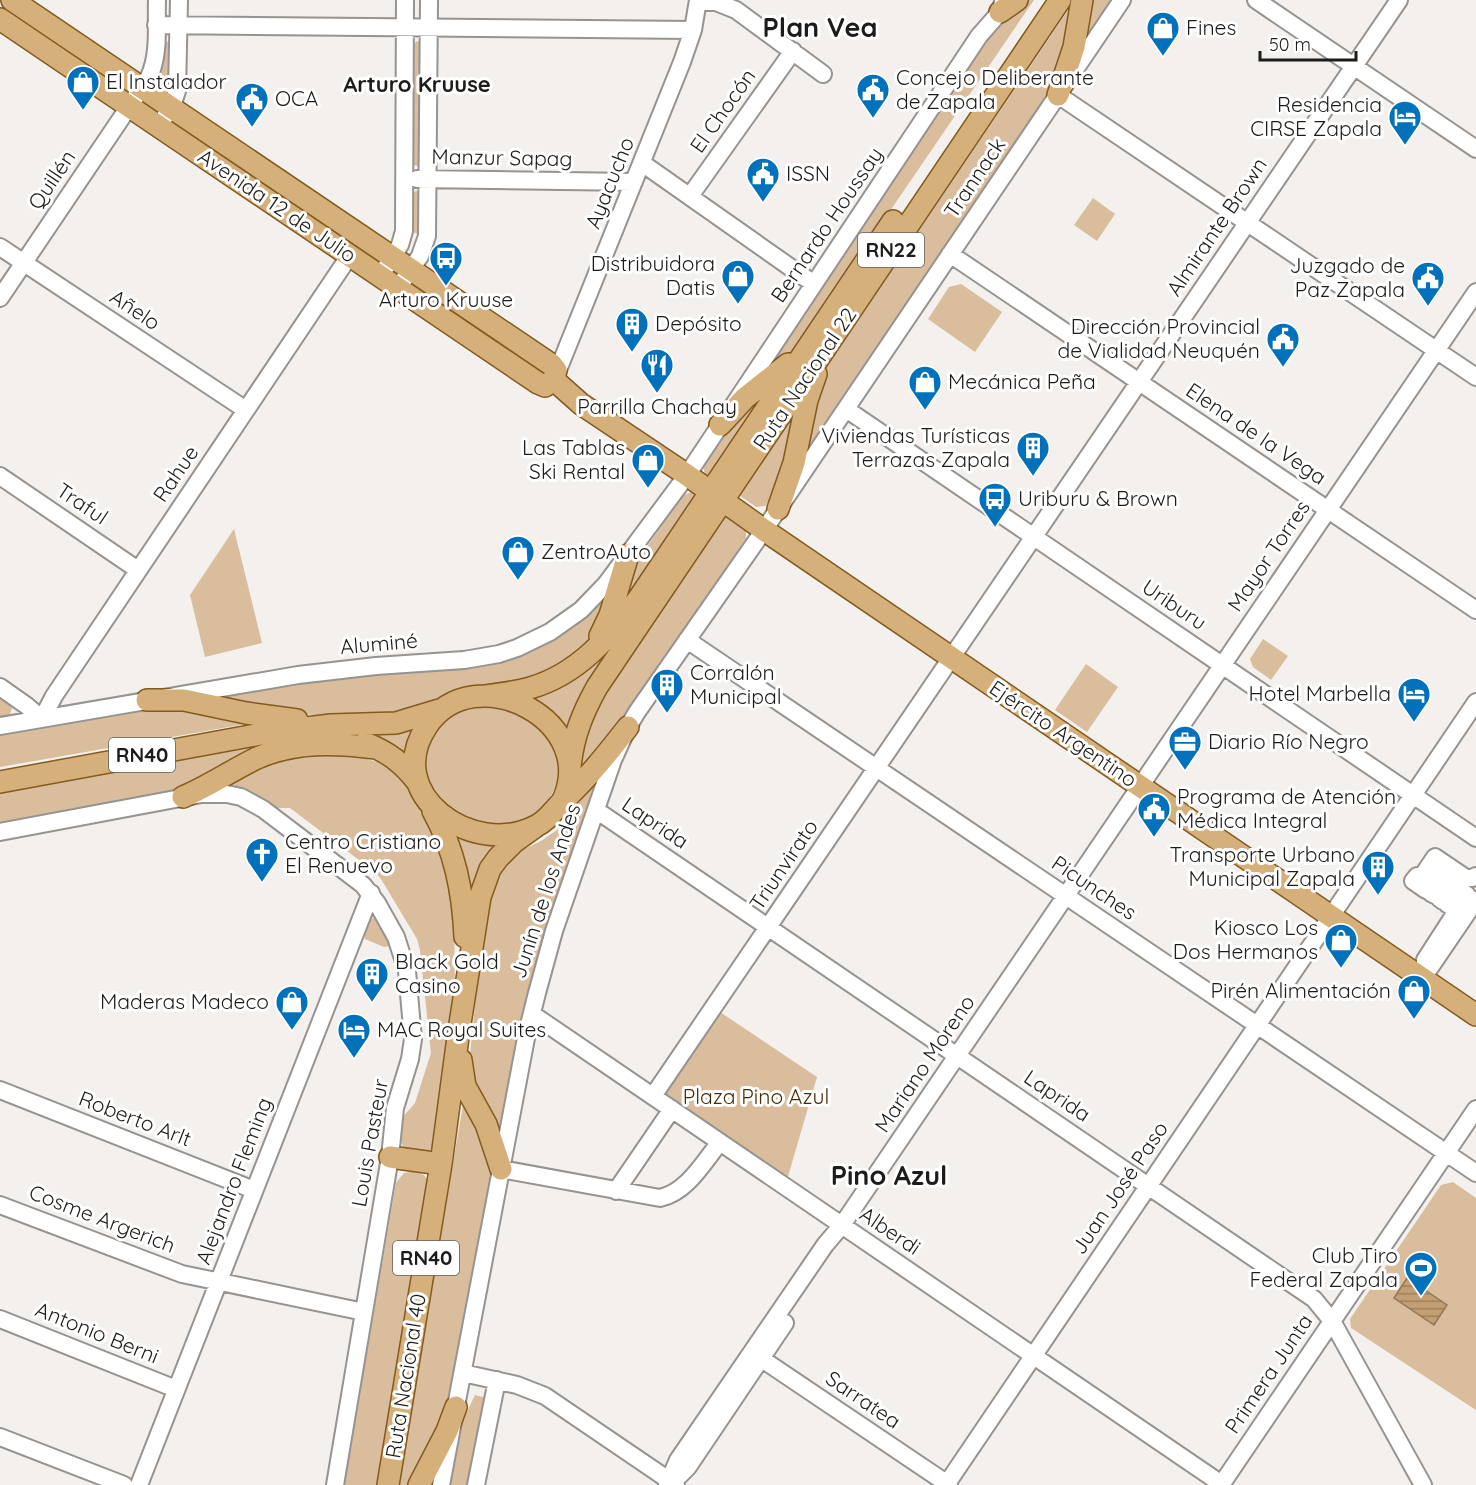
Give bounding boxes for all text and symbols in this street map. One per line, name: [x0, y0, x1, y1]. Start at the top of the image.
district label: Plan Vea: [763, 10, 877, 44]
shop icon: Fines: [1145, 10, 1181, 57]
place label: Fines: [1186, 14, 1236, 40]
scale bar: [1260, 24, 1356, 62]
text: 50 m: [1269, 33, 1311, 56]
street label: El Chocón: [684, 63, 761, 157]
shop icon: El Instalador: [65, 64, 101, 111]
place label: Concejo Deliberante de Zapala: [896, 64, 1094, 114]
place label: El Instalador: [106, 68, 227, 94]
district label: Arturo Kruuse: [343, 70, 491, 98]
public building icon: Concejo Deliberante de Zapala: [855, 72, 891, 119]
public building icon: OCA: [234, 81, 270, 128]
place label: OCA: [275, 85, 318, 111]
place label: Residencia CIRSE Zapala: [1250, 91, 1382, 141]
hotel icon: Residencia CIRSE Zapala: [1387, 99, 1423, 146]
street label: Trannack: [938, 132, 1010, 222]
street label: Ayacucho: [579, 133, 639, 232]
street label: Bernardo Houssay: [765, 142, 888, 307]
street label: Avenida 12 de Julio: [194, 143, 362, 268]
street label: Manzur Sapag: [431, 143, 573, 171]
street label: Quillén: [22, 145, 80, 214]
street label: Almirante Brown: [1160, 152, 1272, 301]
public building icon: ISSN: [745, 156, 781, 203]
place label: ISSN: [786, 160, 830, 186]
road number: RN22: [858, 233, 924, 267]
bus stop icon: Arturo Kruuse: [428, 240, 464, 287]
place label: Distribuidora Datis: [591, 250, 715, 300]
place label: Juzgado de Paz Zapala: [1290, 252, 1405, 302]
shop icon: Distribuidora Datis: [720, 258, 756, 305]
public building icon: Juzgado de Paz Zapala: [1410, 260, 1446, 307]
street label: Añelo: [106, 283, 166, 335]
place label: Arturo Kruuse: [379, 286, 513, 312]
street label: Ruta Nacional 22: [747, 302, 861, 455]
building icon: Depósito: [614, 306, 650, 353]
place label: Depósito: [655, 310, 742, 336]
place label: Dirección Provincial de Vialidad Neuquén: [1057, 313, 1260, 363]
public building icon: Dirección Provincial de Vialidad Neuquén: [1265, 321, 1301, 368]
restaurant icon: Parrilla Chachay: [639, 347, 675, 394]
shop icon: Mecánica Peña: [907, 364, 943, 411]
place label: Mecánica Peña: [948, 368, 1096, 394]
street label: Elena de la Vega: [1181, 377, 1332, 490]
place label: Parrilla Chachay: [577, 393, 737, 419]
place label: Viviendas Turísticas Terrazas Zapala: [821, 422, 1010, 472]
building icon: Viviendas Turísticas Terrazas Zapala: [1015, 430, 1051, 477]
place label: Las Tablas Ski Rental: [522, 434, 625, 484]
street label: Rahue: [147, 440, 203, 507]
shop icon: Las Tablas Ski Rental: [630, 442, 666, 489]
street label: Traful: [52, 477, 113, 530]
bus stop icon: Uriburu & Brown: [977, 481, 1013, 528]
place label: Uriburu & Brown: [1018, 485, 1178, 511]
street label: Mayor Torres: [1221, 495, 1315, 616]
shop icon: ZentroAuto: [500, 534, 536, 581]
place label: ZentroAuto: [541, 538, 651, 564]
street label: Uriburu: [1137, 573, 1212, 635]
street label: Aluminé: [339, 627, 419, 659]
place label: Corralón Municipal: [690, 659, 782, 709]
building icon: Corralón Municipal: [649, 667, 685, 714]
street label: Ejército Argentino: [985, 674, 1142, 792]
hotel icon: Hotel Marbella: [1396, 676, 1432, 723]
place label: Hotel Marbella: [1249, 680, 1391, 706]
office icon: Diario Río Negro: [1167, 724, 1203, 771]
place label: Diario Río Negro: [1208, 728, 1369, 754]
road number: RN40: [109, 738, 175, 772]
place label: Programa de Atención Médica Integral: [1177, 783, 1396, 833]
street label: Laprida: [617, 791, 694, 854]
public building icon: Programa de Atención Médica Integral: [1136, 791, 1172, 838]
street label: Junín de los Andes: [505, 800, 586, 981]
street label: Triunvirato: [743, 814, 823, 915]
place label: Centro Cristiano El Renuevo: [285, 828, 441, 878]
church icon: Centro Cristiano El Renuevo: [244, 836, 280, 883]
place label: Transporte Urbano Municipal Zapala: [1170, 841, 1355, 891]
street label: Picunches: [1047, 849, 1142, 925]
building icon: Transporte Urbano Municipal Zapala: [1360, 849, 1396, 896]
place label: Kiosco Los Dos Hermanos: [1173, 914, 1318, 964]
shop icon: Kiosco Los Dos Hermanos: [1323, 922, 1359, 969]
place label: Black Gold Casino: [395, 948, 499, 998]
building icon: Black Gold Casino: [354, 956, 390, 1003]
shop icon: Pirén Alimentación: [1396, 973, 1432, 1020]
place label: Pirén Alimentación: [1211, 977, 1391, 1003]
shop icon: Maderas Madeco: [274, 984, 310, 1031]
place label: Maderas Madeco: [100, 988, 269, 1014]
street label: Mariano Moreno: [869, 990, 980, 1137]
hotel icon: MAC Royal Suites: [336, 1012, 372, 1059]
place label: MAC Royal Suites: [377, 1016, 546, 1042]
street label: Laprida: [1019, 1064, 1096, 1127]
street label: Louis Pasteur: [345, 1077, 393, 1209]
park label: Plaza Pino Azul: [683, 1083, 829, 1109]
street label: Roberto Arlt: [75, 1085, 195, 1151]
street label: Alejandro Fleming: [189, 1094, 277, 1268]
street label: Juan José Paso: [1065, 1116, 1173, 1259]
district label: Pino Azul: [831, 1158, 947, 1192]
street label: Cosme Argerich: [26, 1178, 179, 1258]
street label: Alberdi: [855, 1200, 926, 1260]
road number: RN40: [393, 1241, 459, 1275]
place label: Club Tiro Federal Zapala: [1250, 1242, 1398, 1292]
sports icon: Club Tiro Federal Zapala: [1403, 1250, 1439, 1297]
street label: Ruta Nacional 40: [379, 1292, 431, 1460]
street label: Antonio Berni: [32, 1296, 163, 1369]
street label: Primera Junta: [1219, 1309, 1318, 1438]
street label: Sarratea: [821, 1365, 906, 1434]

